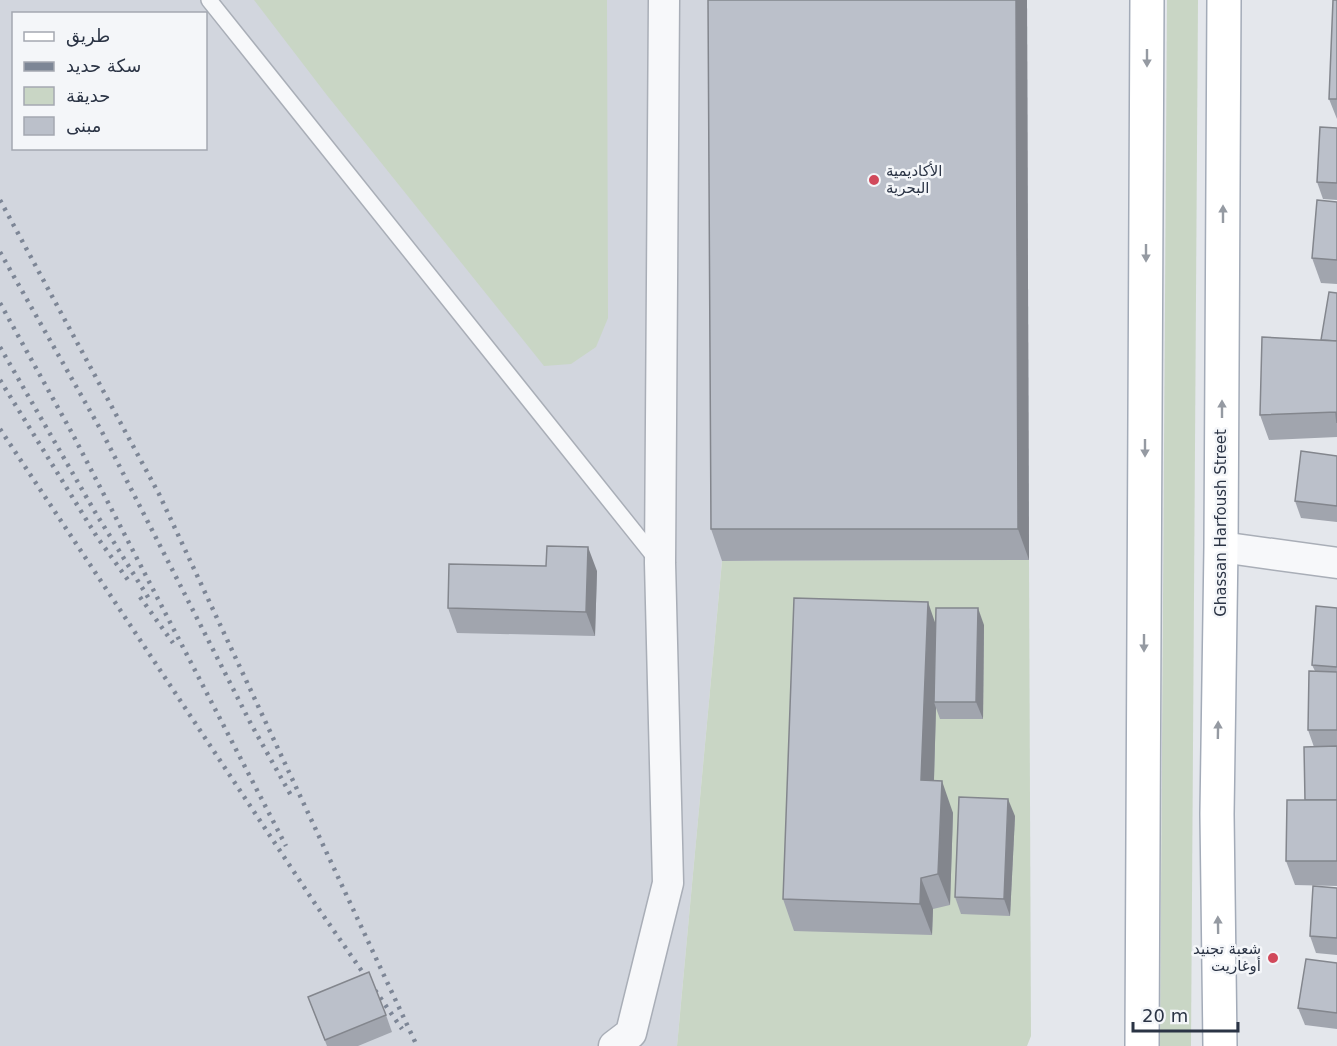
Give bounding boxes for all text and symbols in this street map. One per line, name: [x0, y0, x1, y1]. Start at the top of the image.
legend: [12, 12, 207, 150]
text: طريق: [66, 25, 110, 47]
one-way arrow: [1142, 49, 1152, 68]
text: سكة حديد: [66, 55, 141, 76]
text: حديقة: [66, 85, 110, 106]
text: مبنى: [66, 115, 102, 136]
place label: الأكاديمية البحرية: [886, 161, 943, 197]
marker: الأكاديمية البحرية: [867, 173, 881, 187]
one-way arrow: [1218, 204, 1228, 223]
one-way arrow: [1141, 244, 1151, 263]
one-way arrow: [1217, 399, 1227, 418]
street label: Ghassan Harfoush Street: [1212, 429, 1230, 617]
one-way arrow: [1140, 439, 1150, 458]
one-way arrow: [1139, 634, 1149, 653]
one-way arrow: [1213, 720, 1223, 739]
one-way arrow: [1213, 915, 1223, 934]
place label: شعبة تجنيد أوغاريت: [1193, 940, 1261, 975]
marker: شعبة تجنيد أوغاريت: [1266, 951, 1280, 965]
scale bar: [1133, 995, 1238, 1033]
text: 20 m: [1142, 1005, 1188, 1026]

